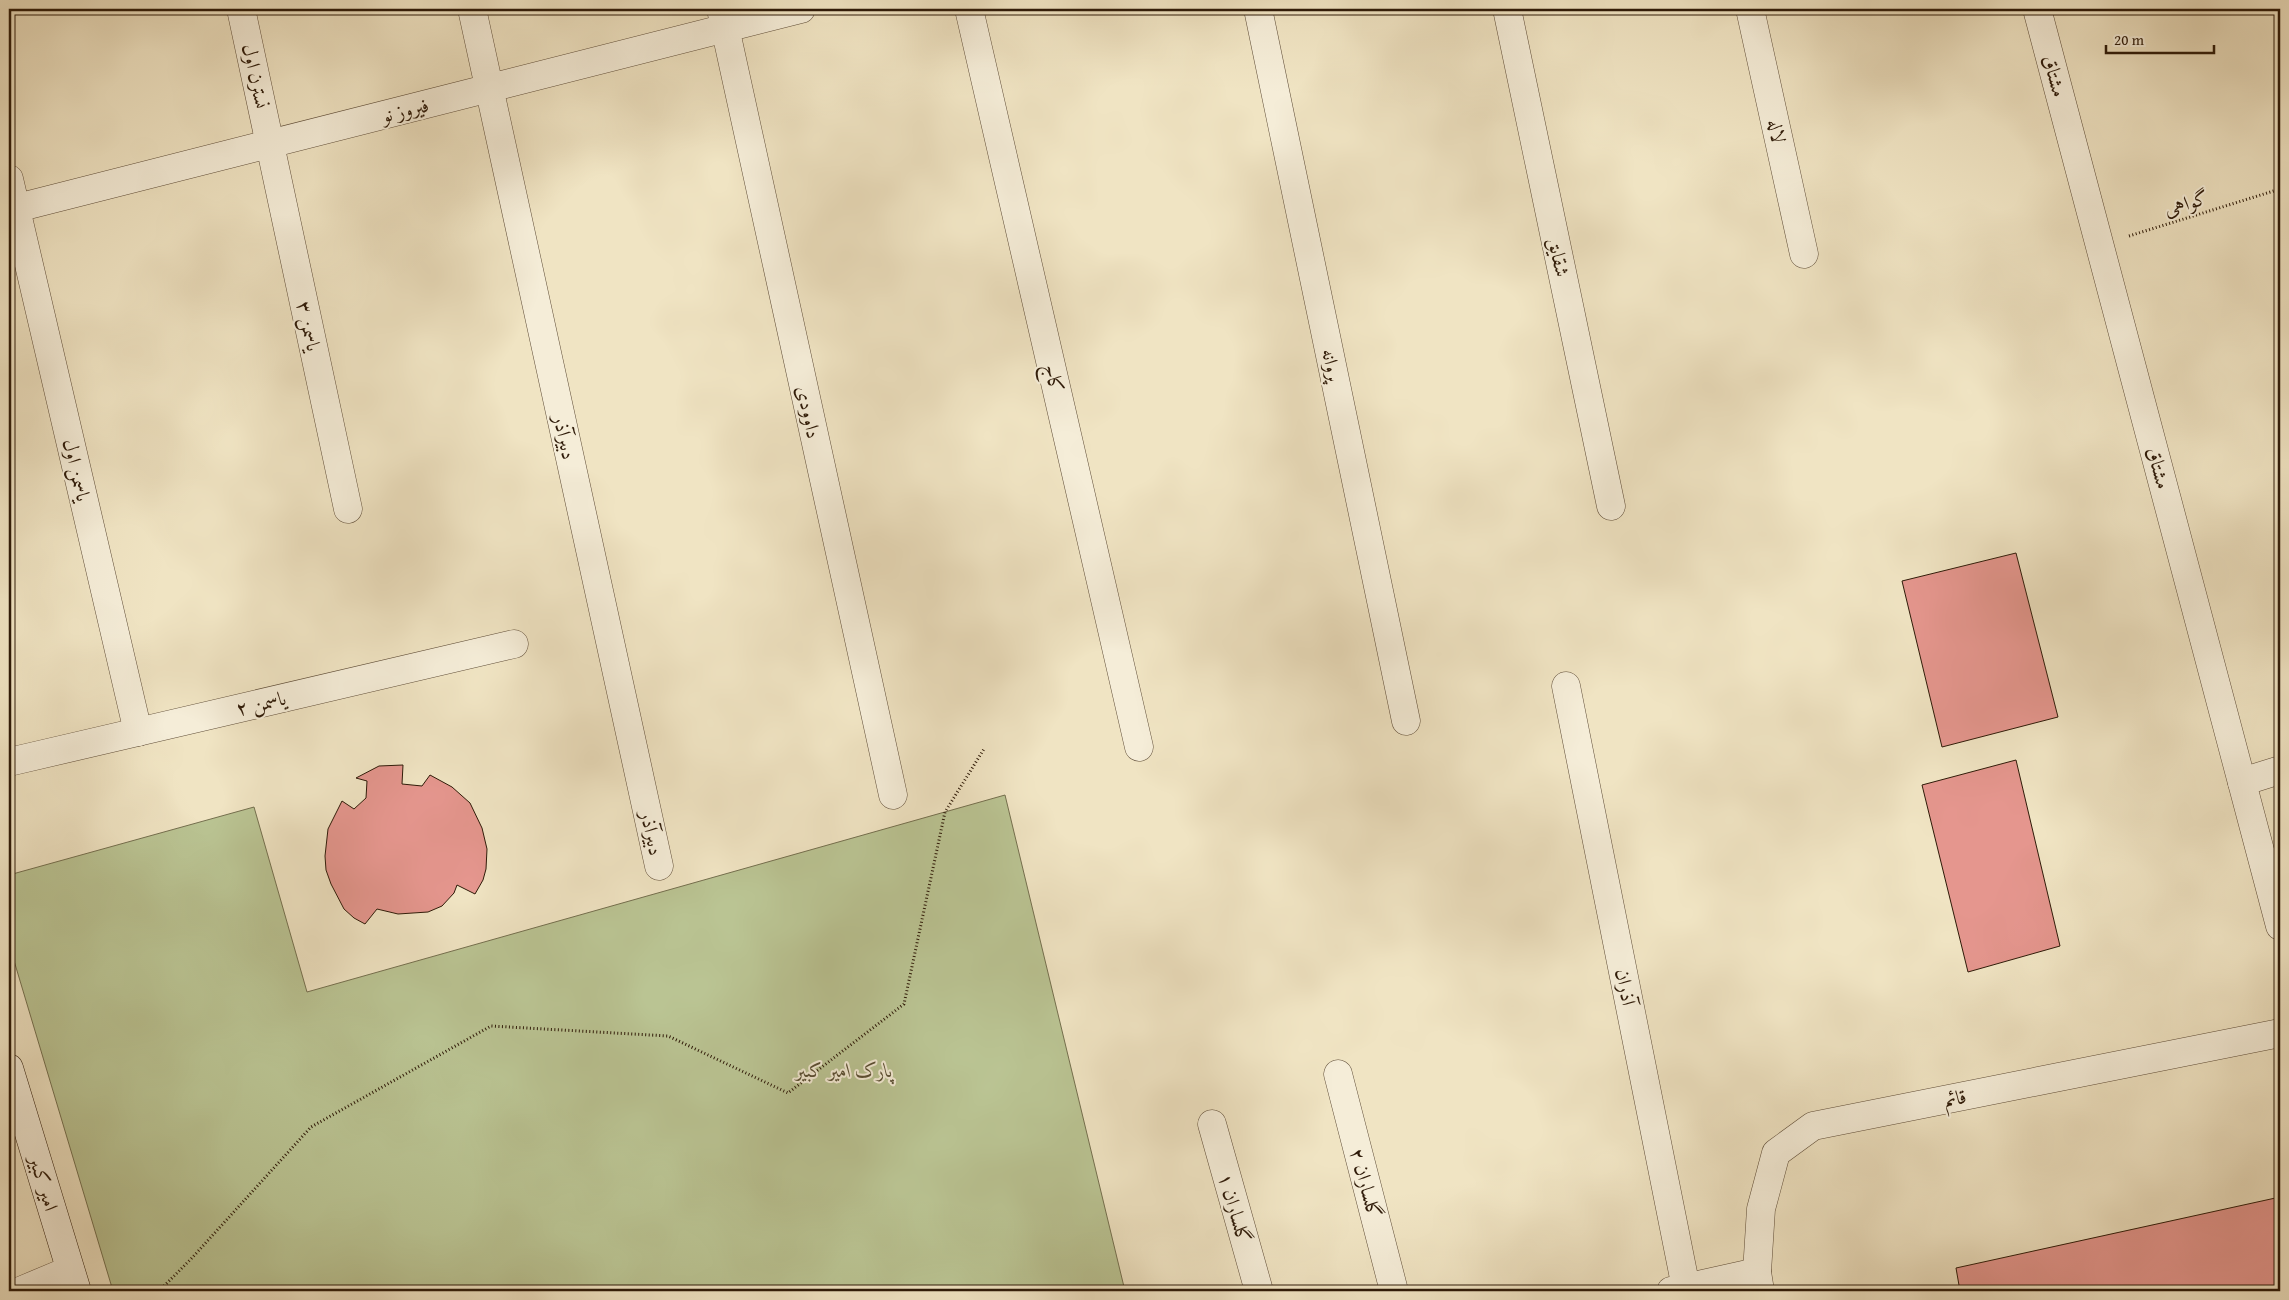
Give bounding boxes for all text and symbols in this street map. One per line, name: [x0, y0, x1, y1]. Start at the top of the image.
scale bar: [2106, 22, 2214, 54]
text: 20 m: [2114, 29, 2145, 50]
street label: نسترن اول: [236, 41, 277, 111]
street label: مشتاق: [2036, 52, 2075, 100]
street label: فیروز نو: [376, 90, 432, 130]
street label: لاله: [1761, 116, 1794, 146]
street label: گواهی: [2160, 182, 2212, 223]
street label: شقایق: [1541, 235, 1578, 279]
street label: یاسمن ۳: [290, 298, 329, 355]
street label: پروانه: [1315, 346, 1351, 387]
street label: کاج: [1033, 361, 1072, 396]
street label: داوودی: [790, 383, 829, 441]
street label: دبیرآذر: [546, 410, 584, 462]
street label: یاسمن اول: [56, 436, 99, 505]
street label: مشتاق: [2140, 444, 2179, 492]
street label: یاسمن ۲: [233, 682, 290, 722]
street label: دبیرآذر: [633, 806, 671, 858]
street label: آذران: [1609, 966, 1645, 1010]
park label: پارک امیر کبیر: [793, 1055, 895, 1085]
street label: قائم: [1941, 1081, 1969, 1118]
street label: گلساران ۲: [1343, 1145, 1390, 1221]
street label: امیر کبیر: [22, 1150, 67, 1214]
street label: گلساران ۱: [1212, 1170, 1259, 1246]

